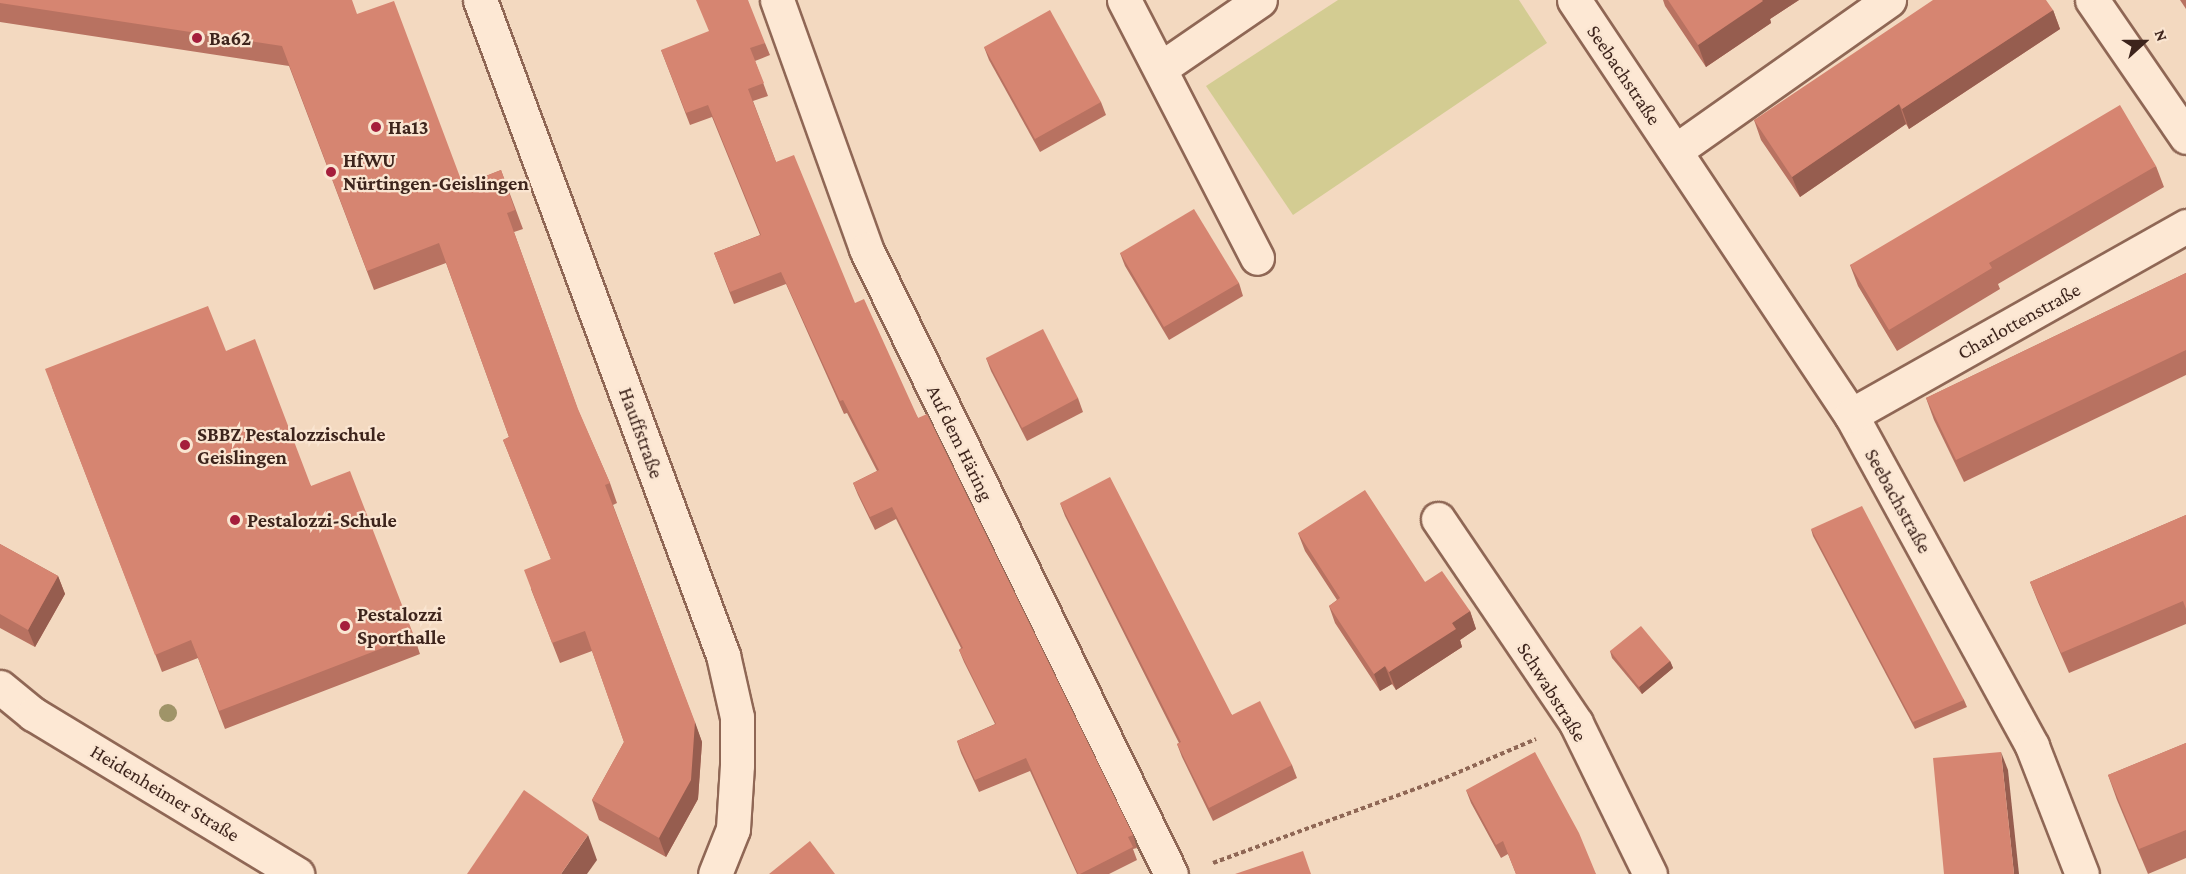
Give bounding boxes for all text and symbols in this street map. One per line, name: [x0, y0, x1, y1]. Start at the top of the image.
north arrow: [2114, 12, 2174, 72]
street label: Seebachstraße: [1582, 20, 1666, 130]
place label: Ba62: [209, 26, 251, 50]
text: N: [2151, 27, 2171, 44]
marker: Ba62: [190, 31, 204, 45]
place label: Ha13: [388, 115, 429, 139]
marker: Ha13: [369, 120, 383, 134]
place label: HfWU Nürtingen-Geislingen: [343, 148, 529, 195]
marker: HfWU Nürtingen-Geislingen: [324, 165, 338, 179]
street label: Charlottenstraße: [1953, 277, 2085, 365]
street label: Auf dem Häring: [922, 381, 998, 505]
street label: Hauffstraße: [613, 384, 669, 482]
place label: SBBZ Pestalozzischule Geislingen: [197, 422, 385, 469]
marker: SBBZ Pestalozzischule Geislingen: [178, 438, 192, 452]
street label: Seebachstraße: [1859, 445, 1937, 557]
place label: Pestalozzi-Schule: [247, 508, 397, 532]
marker: Pestalozzi-Schule: [228, 513, 242, 527]
place label: Pestalozzi Sporthalle: [357, 602, 446, 649]
marker: Pestalozzi Sporthalle: [338, 619, 352, 633]
street label: Schwabstraße: [1512, 638, 1592, 746]
street label: Heidenheimer Straße: [86, 739, 244, 847]

